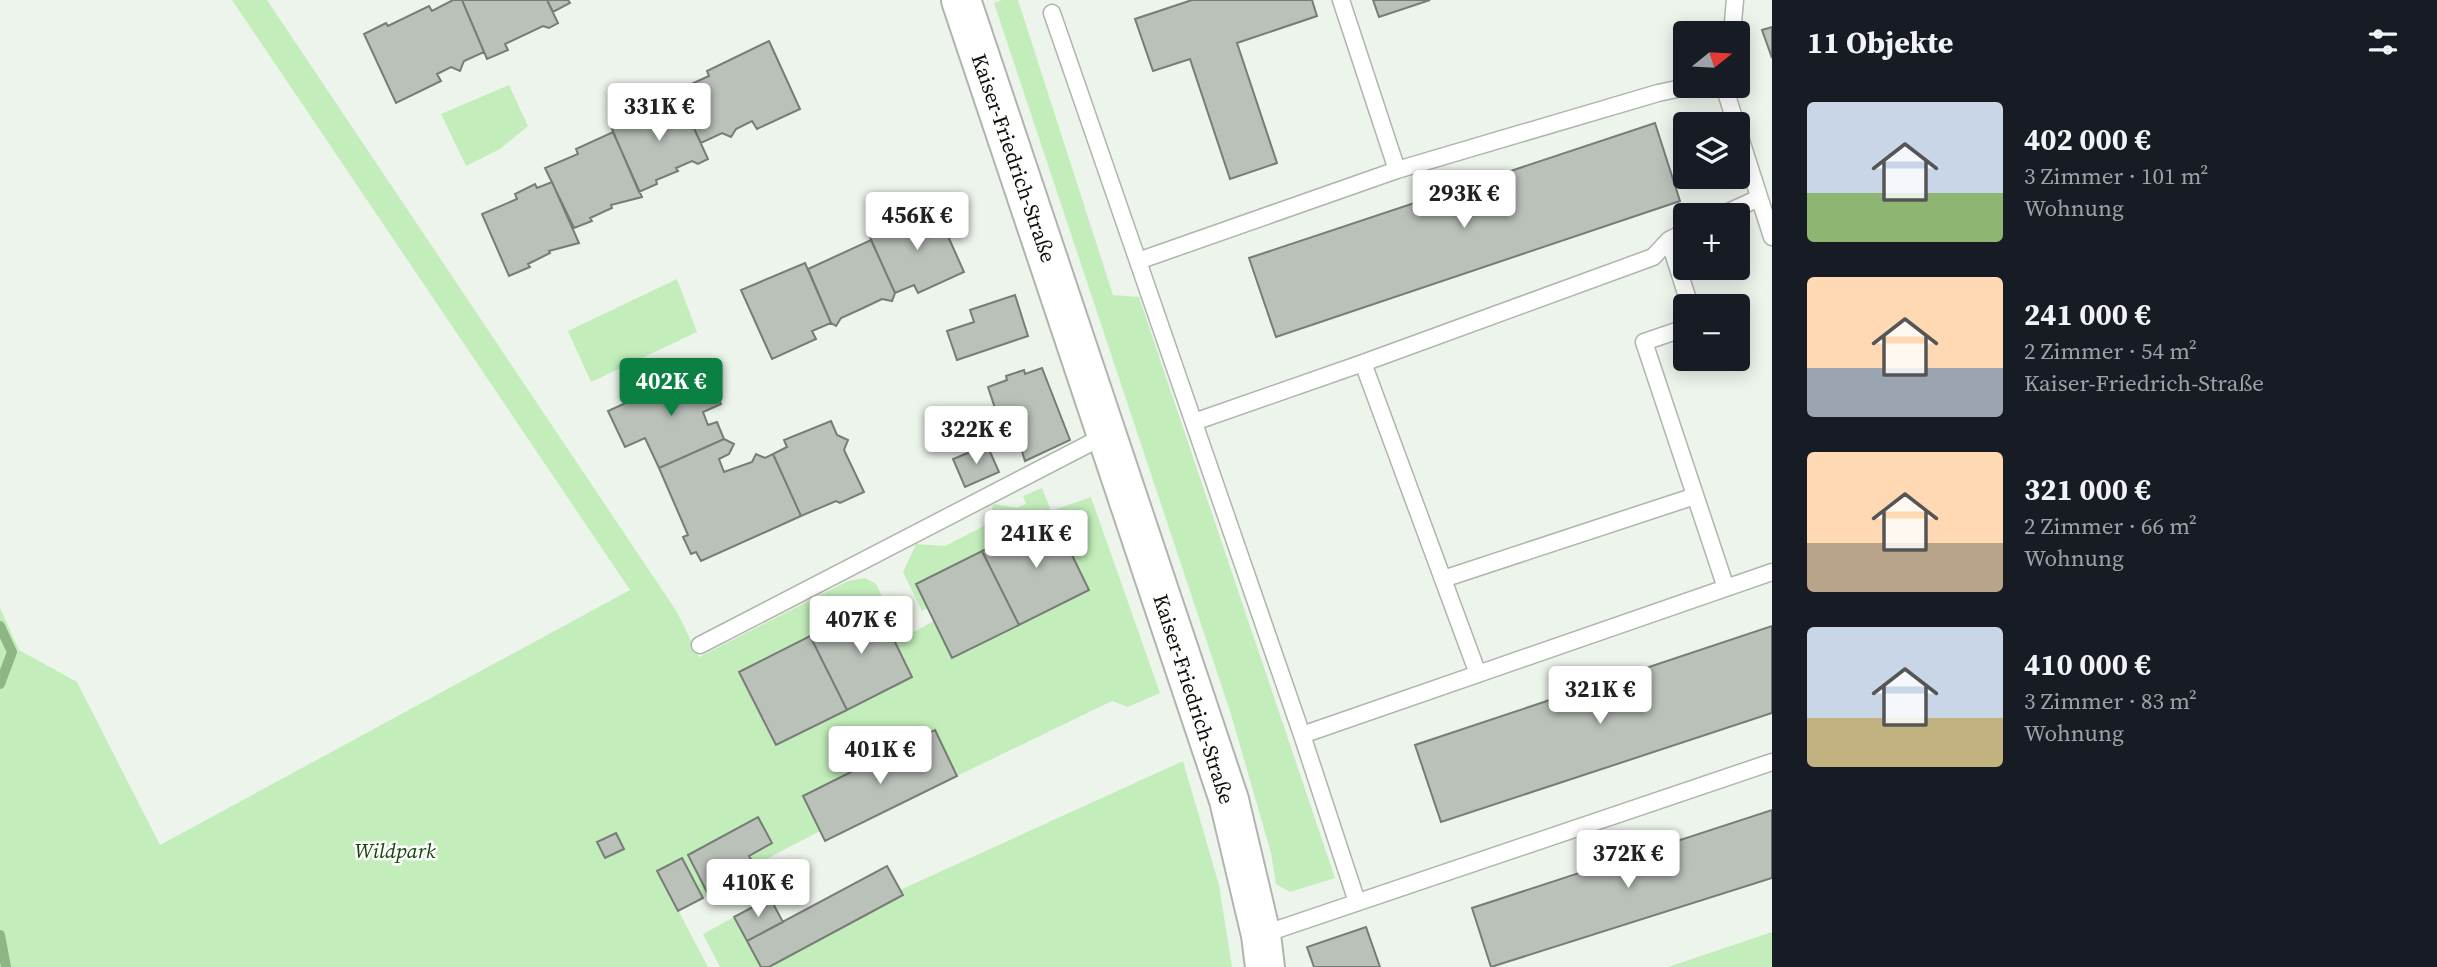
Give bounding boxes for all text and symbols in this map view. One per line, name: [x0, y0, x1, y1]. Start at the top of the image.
north arrow: [1673, 21, 1750, 98]
map controls: [1673, 21, 1750, 371]
text: 11 Objekte: [1807, 22, 1953, 63]
icon: filters: [2364, 23, 2402, 61]
street label: Kaiser-Friedrich-Straße: [965, 50, 1063, 266]
pin: 331K €: [602, 83, 716, 143]
text: 331K €: [624, 90, 694, 122]
button: layers: [1673, 112, 1750, 189]
text: 402 000 €: [2024, 119, 2151, 160]
icon: home: [1863, 130, 1947, 214]
text: 3 Zimmer · 101 m²: [2024, 160, 2208, 192]
pin: 293K €: [1407, 170, 1521, 230]
text: 293K €: [1429, 177, 1499, 209]
pin: 456K €: [860, 192, 974, 252]
text: Wohnung: [2024, 192, 2124, 224]
text: 456K €: [882, 199, 952, 231]
button: +: [1673, 203, 1750, 280]
button: −: [1673, 294, 1750, 371]
text: 241 000 €: [2024, 294, 2151, 335]
icon: home: [1863, 305, 1947, 389]
text: 2 Zimmer · 54 m²: [2024, 335, 2197, 367]
pin: 402K €: [614, 358, 728, 418]
text: 402K €: [636, 365, 706, 397]
text: Kaiser-Friedrich-Straße: [2024, 367, 2264, 399]
pin: 322K €: [919, 406, 1033, 466]
text: 322K €: [941, 413, 1011, 445]
text: 321 000 €: [2024, 469, 2151, 510]
icon: home: [1863, 480, 1947, 564]
pin: 241K €: [979, 510, 1093, 570]
text: 2 Zimmer · 66 m²: [2024, 510, 2197, 542]
text: 241K €: [1001, 517, 1071, 549]
text: Wohnung: [2024, 542, 2124, 574]
street label: Kaiser-Friedrich-Straße: [1146, 590, 1242, 808]
pin: 407K €: [804, 596, 918, 656]
text: 407K €: [826, 603, 896, 635]
text: 410 000 €: [2024, 644, 2151, 685]
icon: home: [1863, 655, 1947, 739]
pin: 321K €: [1543, 666, 1657, 726]
text: 321K €: [1565, 673, 1635, 705]
text: 3 Zimmer · 83 m²: [2024, 685, 2197, 717]
text: Wohnung: [2024, 717, 2124, 749]
pin: 401K €: [823, 726, 937, 786]
text: 401K €: [845, 733, 915, 765]
pin: 372K €: [1571, 830, 1685, 890]
park label: Wildpark: [354, 836, 436, 865]
text: 372K €: [1593, 837, 1663, 869]
pin: 410K €: [701, 860, 815, 919]
text: 410K €: [723, 866, 793, 898]

